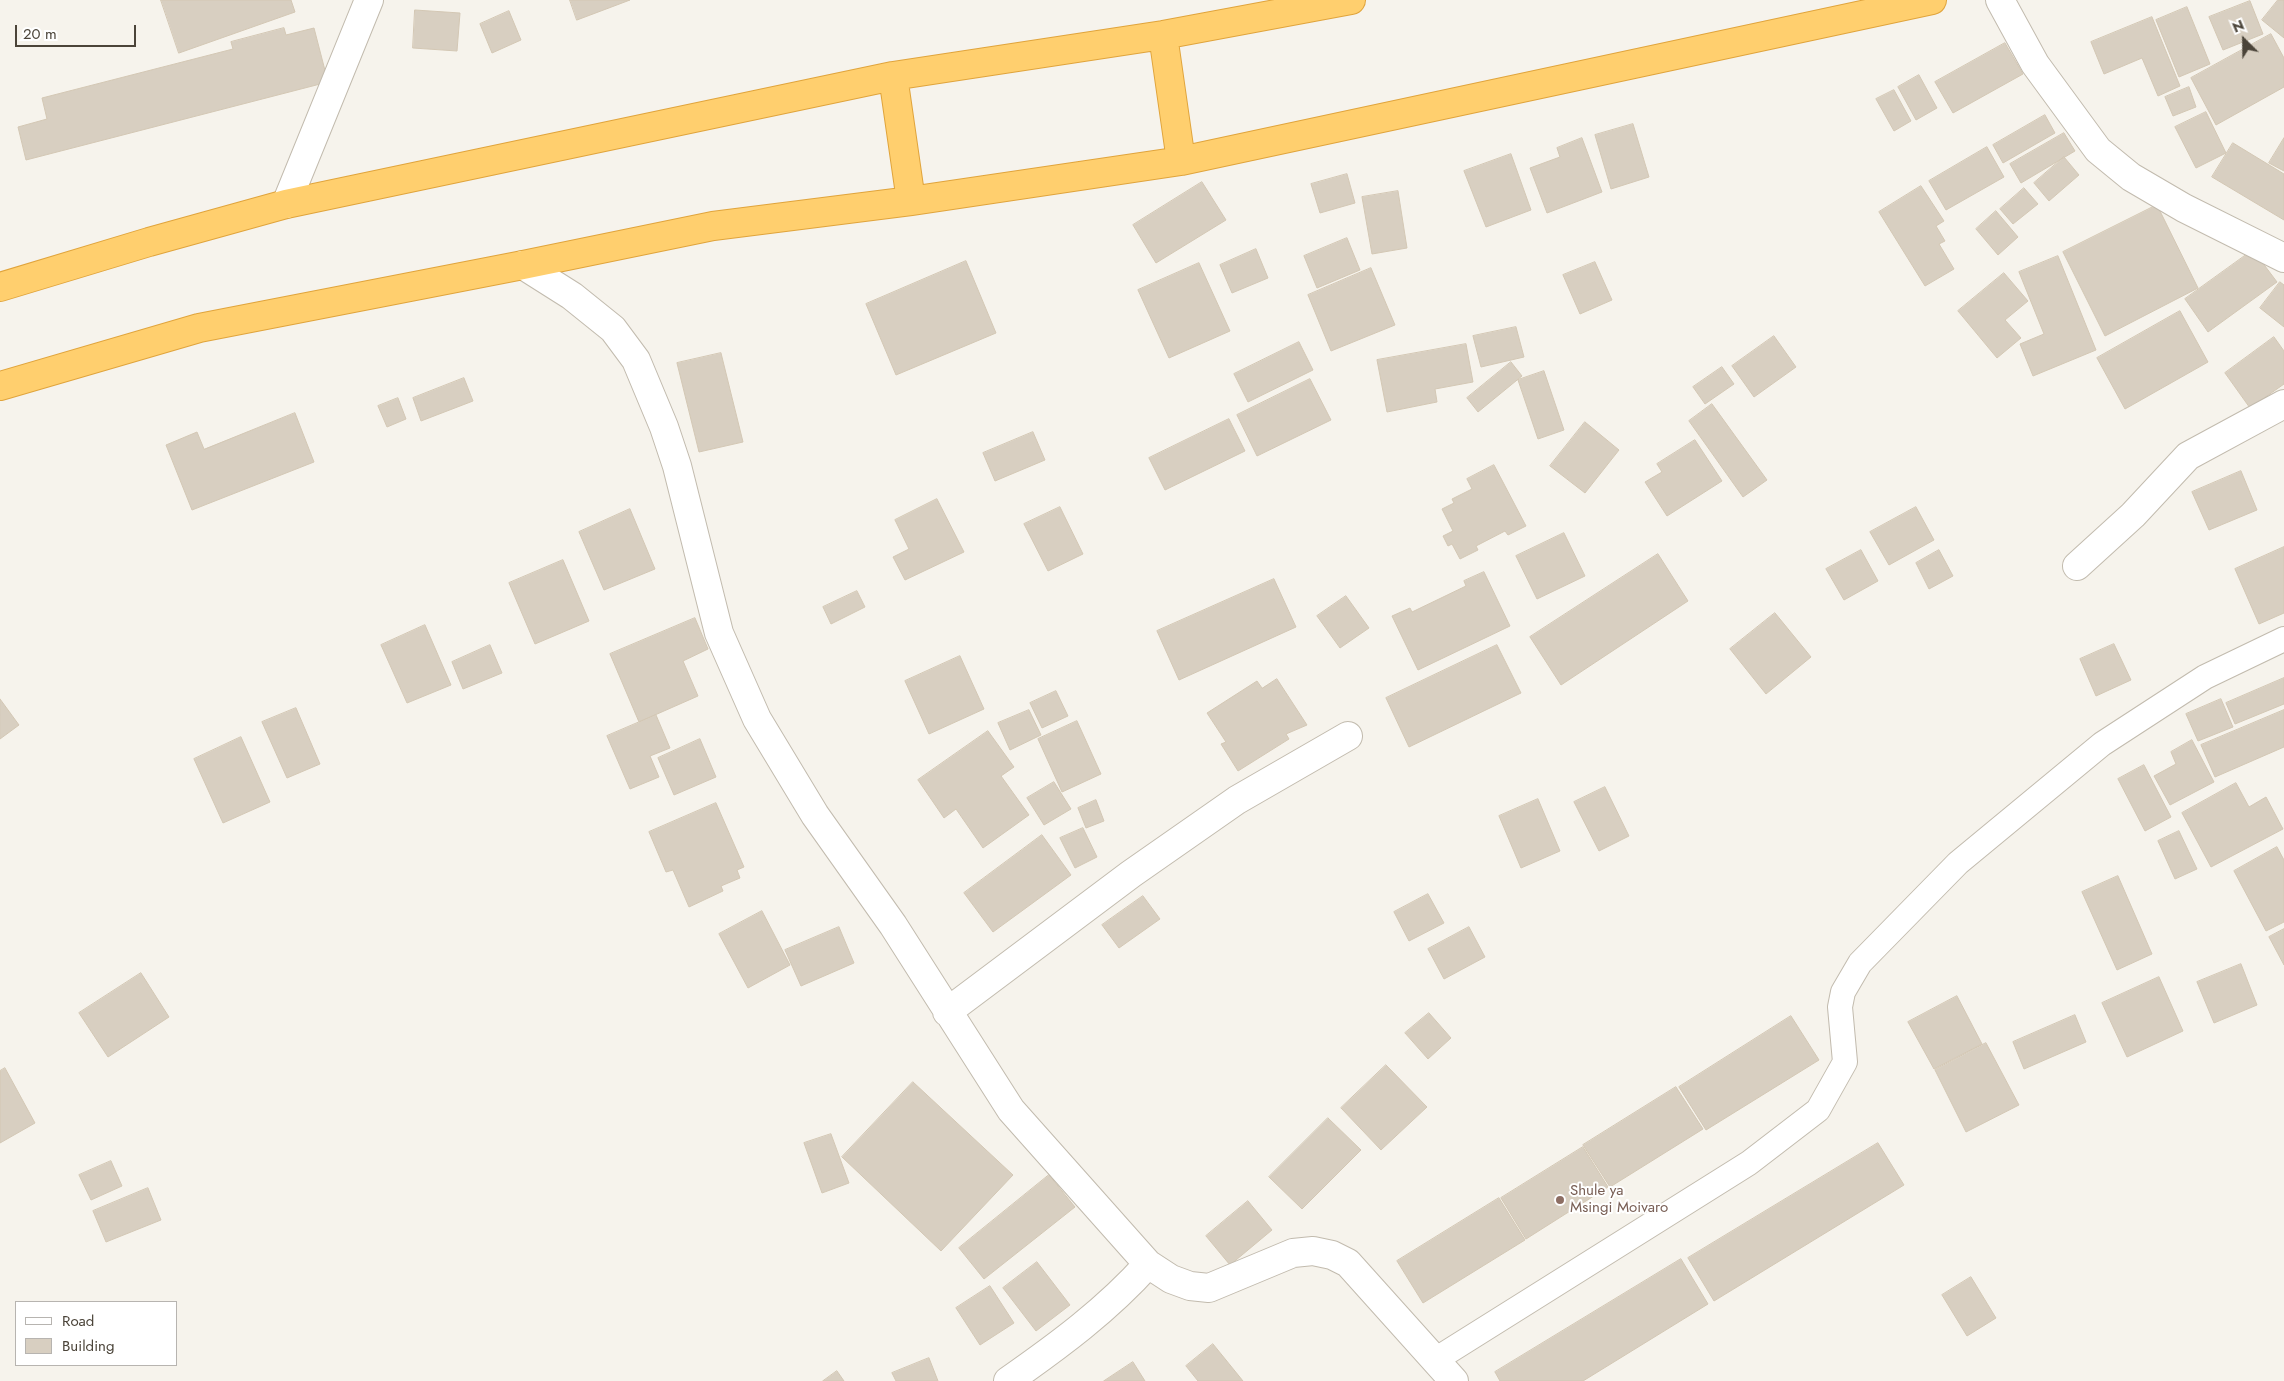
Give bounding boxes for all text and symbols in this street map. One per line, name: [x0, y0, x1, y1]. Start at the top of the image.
scale bar: [18, 15, 139, 47]
north arrow: [2219, 15, 2269, 65]
text: N: [2229, 15, 2247, 38]
text: 20 m: [23, 23, 57, 45]
place label: Shule ya Msingi Moivaro: [1570, 1182, 1668, 1217]
marker: Shule ya Msingi Moivaro: [1554, 1194, 1566, 1206]
legend: [15, 1301, 178, 1366]
text: Road: [62, 1310, 94, 1332]
text: Building: [62, 1335, 114, 1357]

